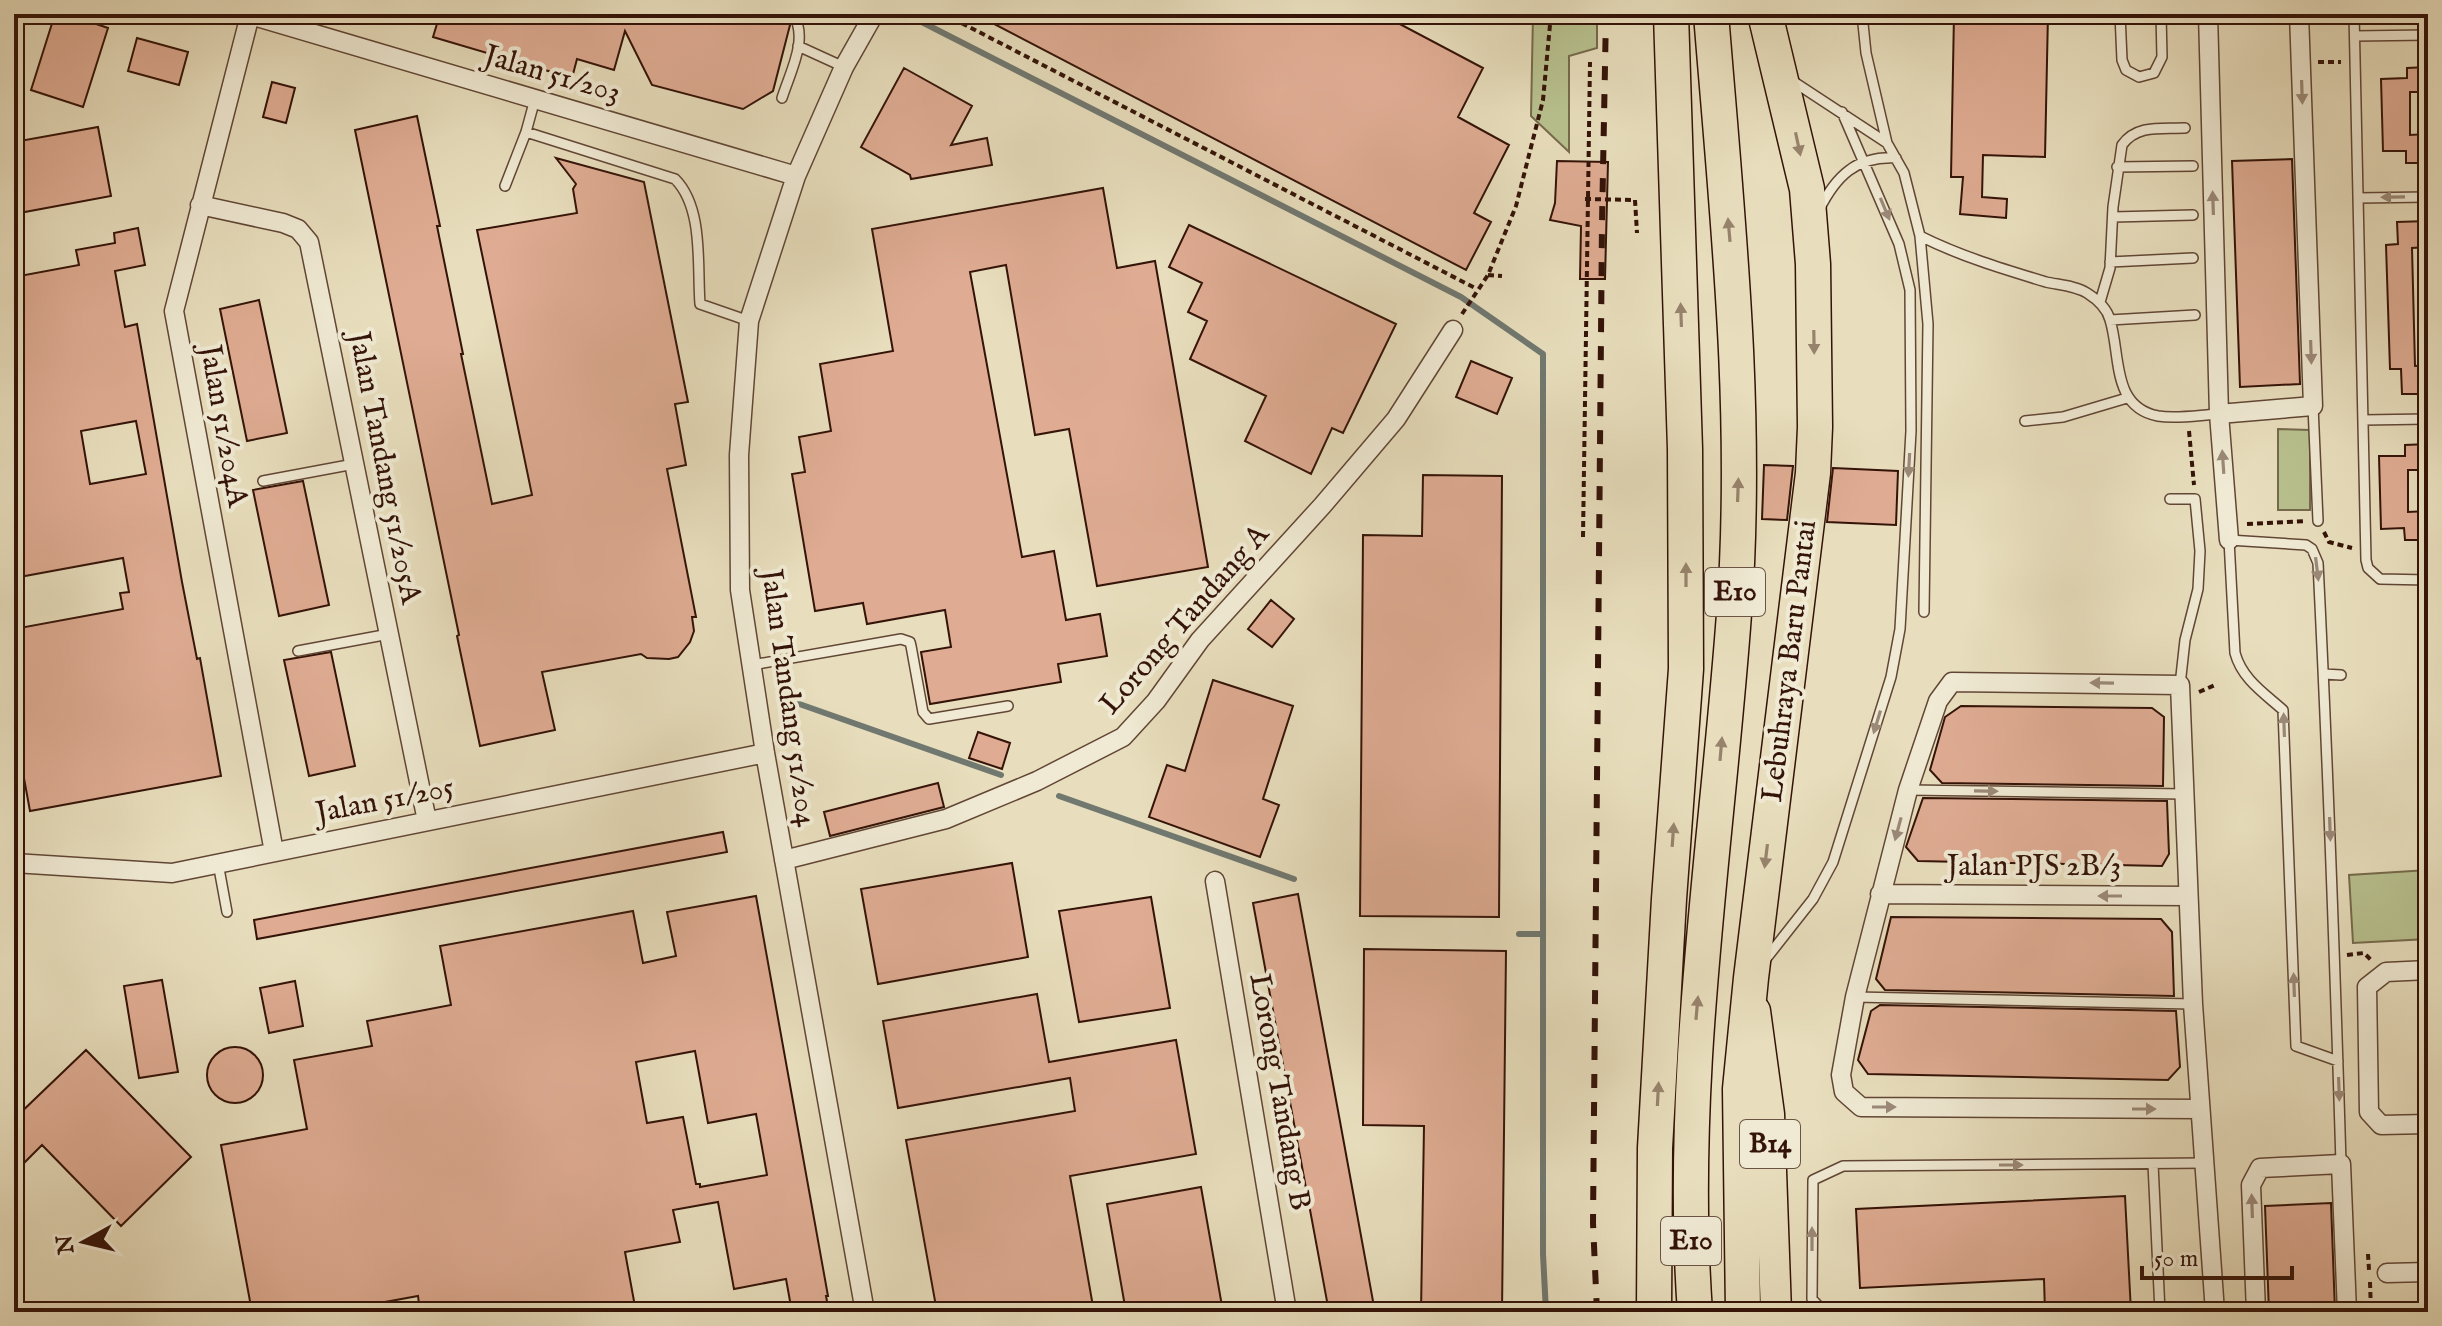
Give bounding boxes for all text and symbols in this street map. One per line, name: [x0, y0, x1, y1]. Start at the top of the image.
street label: Jalan 51/203: [476, 37, 625, 113]
one-way arrow: [2295, 80, 2308, 105]
one-way arrow: [1792, 132, 1805, 157]
one-way arrow: [2207, 190, 2220, 215]
one-way arrow: [2380, 191, 2405, 204]
one-way arrow: [1878, 197, 1891, 221]
one-way arrow: [1722, 217, 1735, 242]
one-way arrow: [1674, 302, 1687, 327]
street label: Jalan Tandang 51/205A: [338, 326, 429, 608]
one-way arrow: [1808, 330, 1820, 355]
street label: Jalan 51/204A: [190, 339, 256, 511]
one-way arrow: [2304, 340, 2317, 365]
one-way arrow: [2216, 450, 2229, 475]
one-way arrow: [1903, 453, 1916, 478]
one-way arrow: [1731, 477, 1744, 502]
street label: Lorong Tandang A: [1092, 516, 1279, 723]
street label: Lebuhraya Baru Pantai: [1754, 518, 1826, 804]
one-way arrow: [2311, 557, 2324, 582]
one-way arrow: [1680, 562, 1692, 587]
street label: Jalan Tandang 51/204: [751, 564, 825, 830]
road number: E10: [1705, 568, 1765, 616]
one-way arrow: [2089, 677, 2114, 690]
one-way arrow: [1870, 710, 1883, 734]
one-way arrow: [2277, 712, 2290, 737]
one-way arrow: [1715, 736, 1728, 761]
street label: Jalan 51/205: [310, 769, 457, 834]
one-way arrow: [1974, 784, 1999, 797]
one-way arrow: [1891, 816, 1903, 841]
one-way arrow: [2323, 817, 2336, 842]
one-way arrow: [1667, 822, 1680, 847]
one-way arrow: [1759, 844, 1772, 869]
street label: Jalan PJS 2B/3: [1944, 848, 2121, 886]
one-way arrow: [2097, 890, 2122, 902]
street label: Lorong Tandang B: [1239, 971, 1319, 1213]
one-way arrow: [2287, 972, 2300, 997]
one-way arrow: [1691, 995, 1704, 1020]
one-way arrow: [2333, 1077, 2346, 1102]
one-way arrow: [1652, 1081, 1665, 1106]
one-way arrow: [1872, 1101, 1897, 1113]
one-way arrow: [2132, 1103, 2157, 1115]
road number: B14: [1740, 1120, 1800, 1168]
one-way arrow: [1999, 1159, 2024, 1171]
one-way arrow: [2245, 1193, 2258, 1218]
north arrow: [44, 1202, 124, 1282]
road number: E10: [1661, 1217, 1721, 1265]
one-way arrow: [1806, 1226, 1818, 1251]
scale bar: [2142, 1230, 2292, 1280]
text: N: [51, 1233, 82, 1257]
text: 50 m: [2154, 1244, 2198, 1275]

